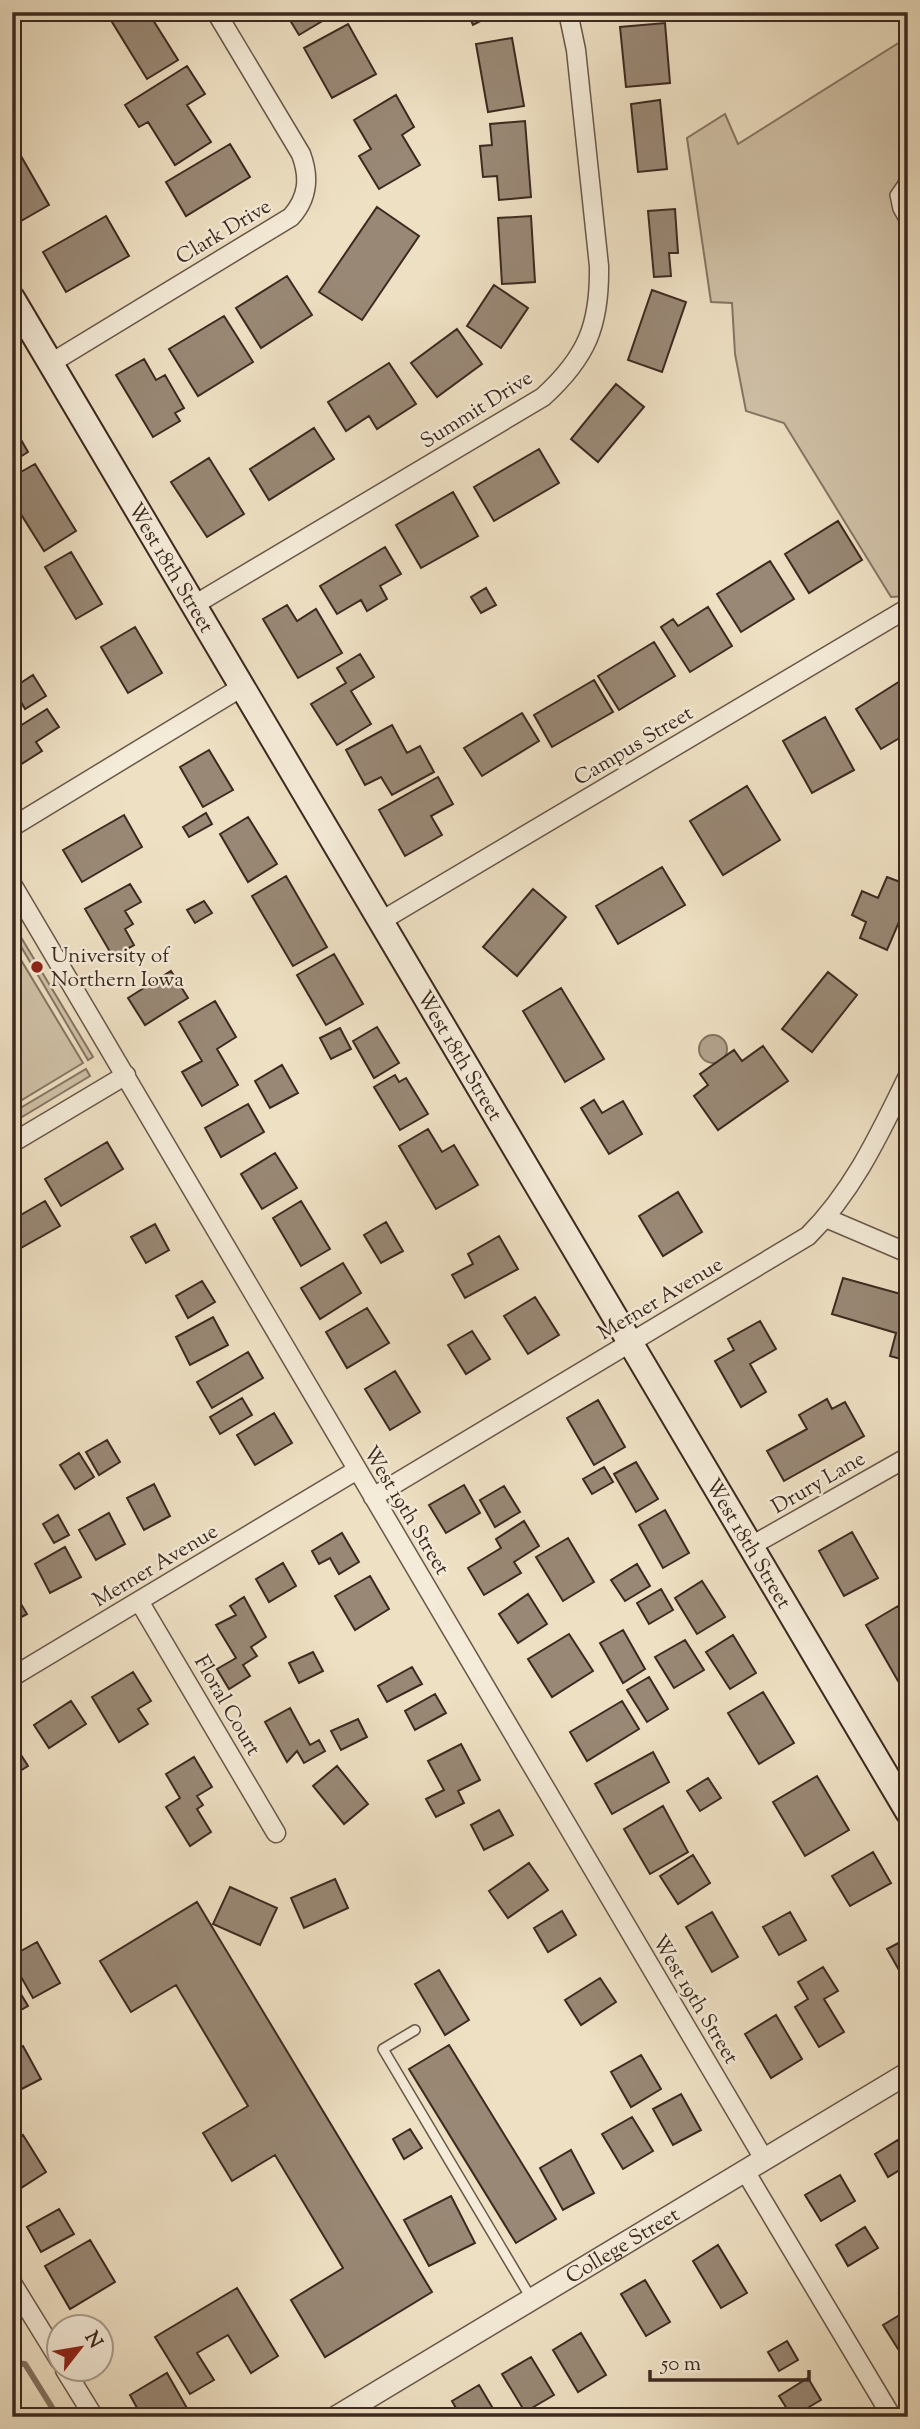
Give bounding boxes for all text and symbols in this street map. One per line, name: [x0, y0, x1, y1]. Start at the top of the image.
street label: Clark Drive: [171, 192, 277, 273]
street label: Summit Drive: [415, 364, 539, 457]
street label: West 18th Street: [119, 498, 220, 639]
street label: Campus Street: [569, 699, 699, 794]
place label: University of Northern Iowa: [51, 942, 184, 996]
marker: University of Northern Iowa: [29, 959, 45, 975]
street label: West 18th Street: [408, 985, 509, 1127]
street label: Merner Avenue: [593, 1251, 729, 1349]
street label: West 19th Street: [355, 1441, 456, 1581]
street label: Drury Lane: [767, 1445, 871, 1523]
street label: West 18th Street: [697, 1473, 798, 1615]
street label: Merner Avenue: [88, 1518, 224, 1616]
street label: Floral Court: [185, 1650, 267, 1762]
street label: West 19th Street: [644, 1930, 745, 2070]
street label: College Street: [561, 2201, 686, 2292]
north arrow: [46, 2314, 116, 2384]
text: N: [77, 2327, 108, 2354]
scale bar: [650, 2338, 810, 2382]
text: 50 m: [660, 2350, 701, 2380]

